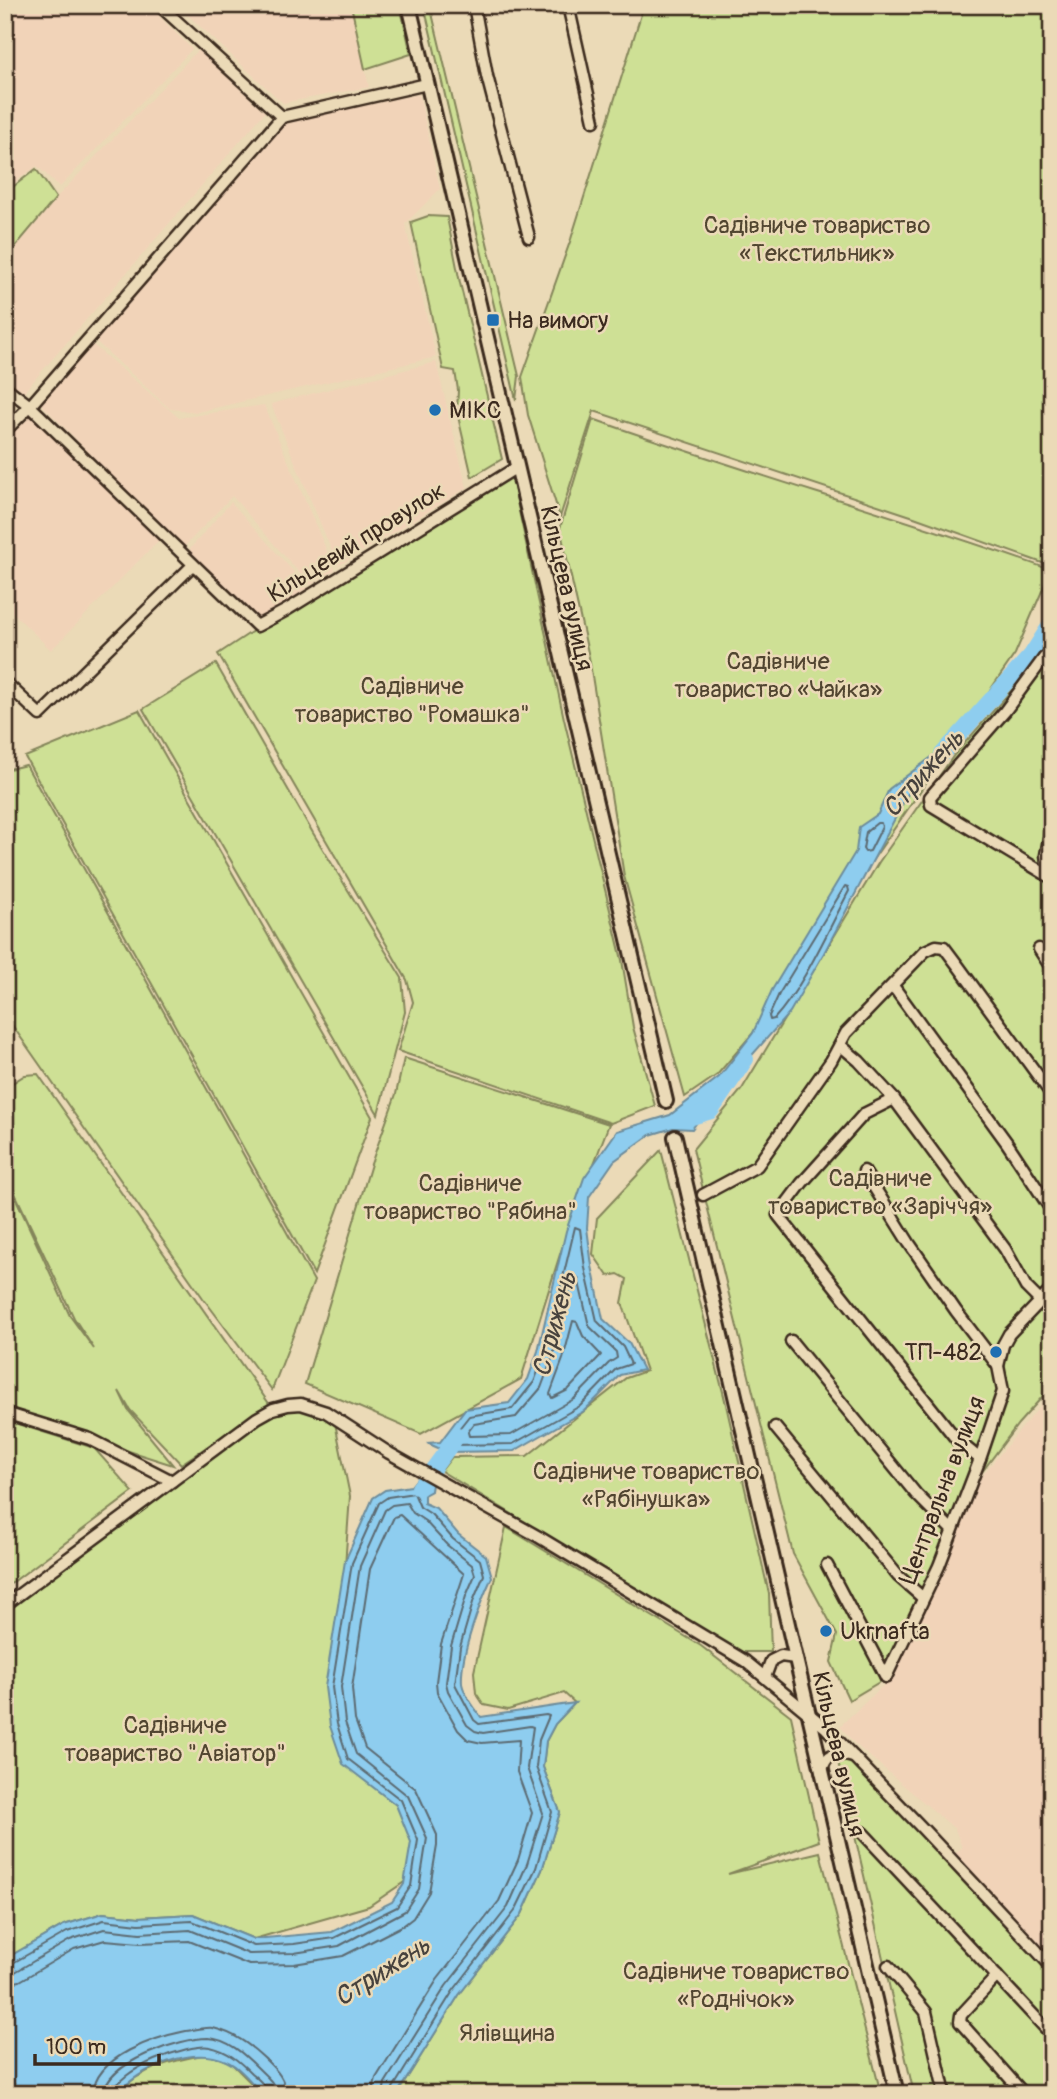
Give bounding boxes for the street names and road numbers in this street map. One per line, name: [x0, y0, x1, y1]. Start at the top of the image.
street label: Кільцевий провулок: [262, 476, 451, 609]
street label: Кільцева вулиця: [533, 503, 600, 673]
street label: Центральна вулиця: [893, 1392, 992, 1588]
street label: Кільцева вулиця: [805, 1669, 872, 1839]

